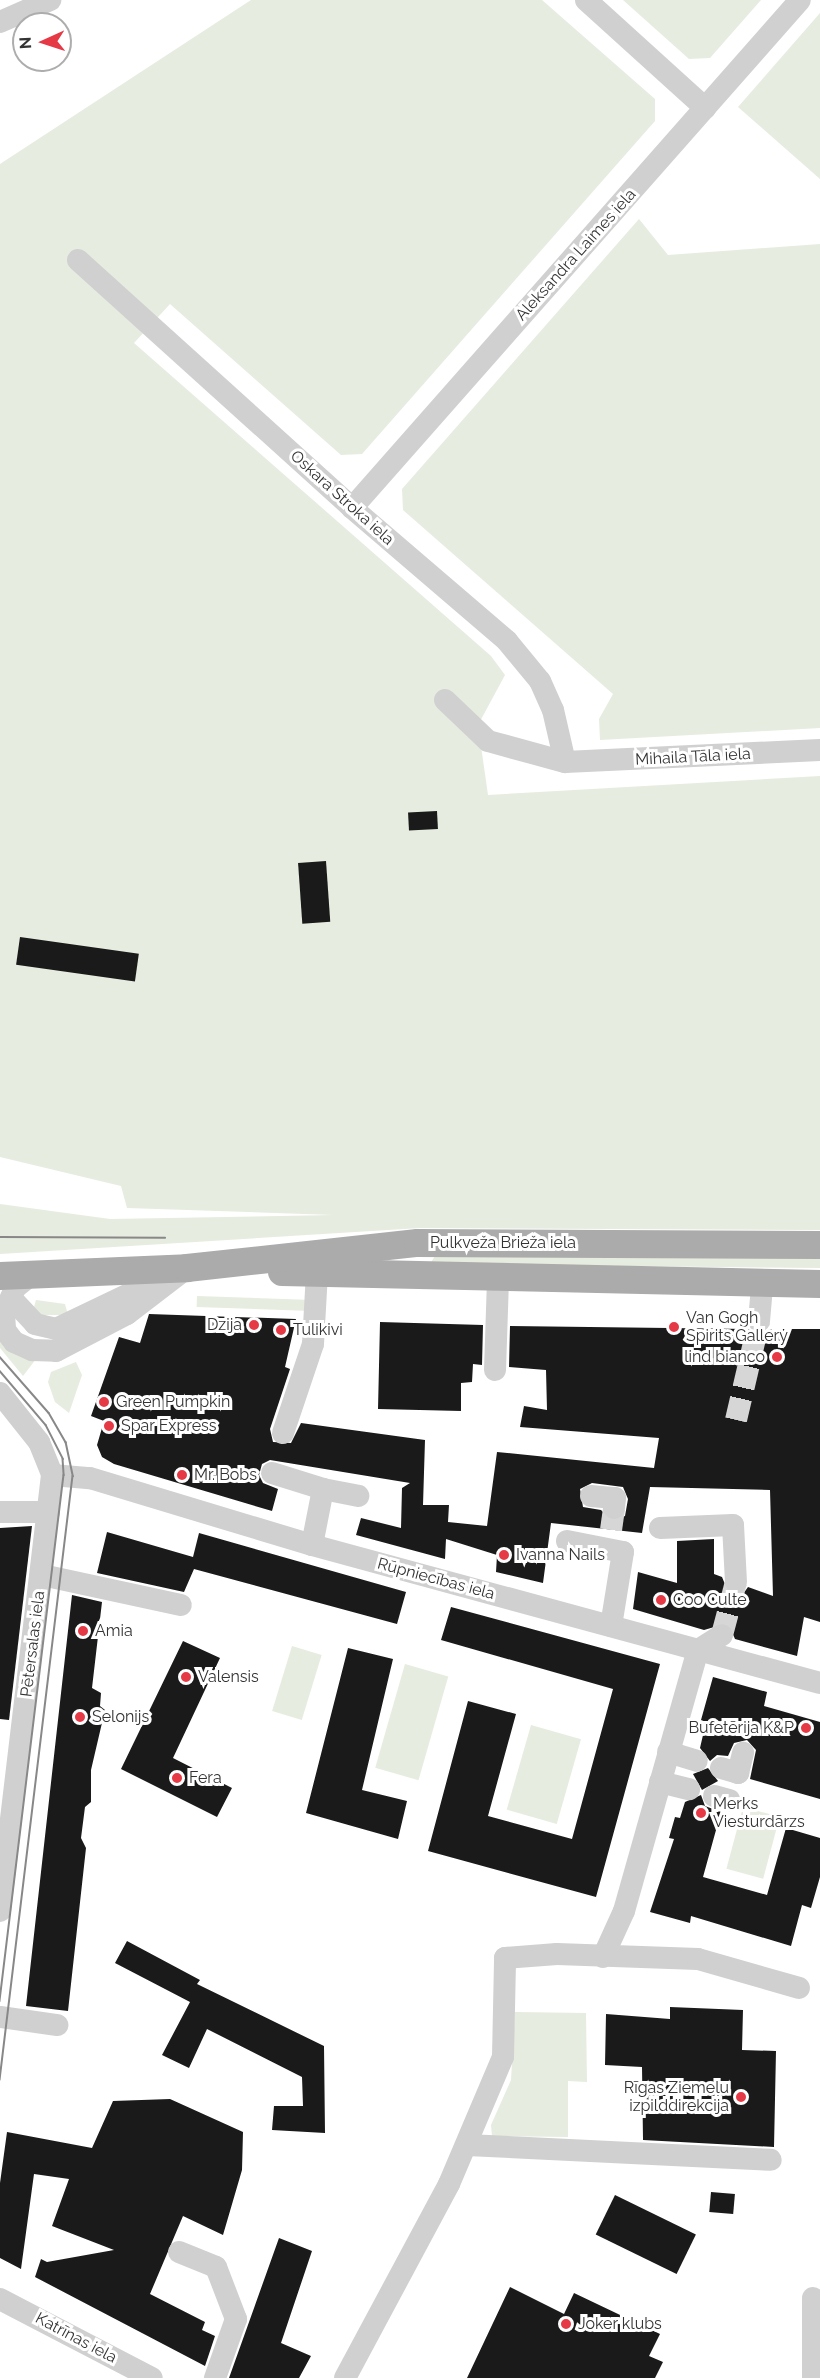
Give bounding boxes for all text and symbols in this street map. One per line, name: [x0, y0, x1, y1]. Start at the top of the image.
north arrow: [12, 12, 72, 72]
text: N: [16, 36, 35, 49]
street label: Aleksandra Laimes iela: [512, 185, 640, 325]
street label: Oskara Stroka iela: [286, 447, 398, 549]
street label: Mihaila Tāla iela: [635, 744, 751, 770]
street label: Pulkveža Brieža iela: [430, 1233, 576, 1253]
place label: Van Gogh Spirits Gallery: [686, 1308, 788, 1346]
place label: Dzija: [207, 1315, 242, 1335]
marker: Dzija: [247, 1318, 261, 1332]
place label: Tulikivi: [293, 1320, 343, 1340]
marker: Van Gogh Spirits Gallery: [667, 1320, 681, 1334]
marker: Tulikivi: [274, 1323, 288, 1337]
place label: lind bianco: [684, 1347, 765, 1367]
marker: lind bianco: [770, 1350, 784, 1364]
place label: Green Pumpkin: [116, 1392, 230, 1412]
marker: Green Pumpkin: [97, 1395, 111, 1409]
place label: Spar Express: [121, 1416, 217, 1436]
marker: Spar Express: [102, 1419, 116, 1433]
place label: Mr. Bobs: [194, 1465, 257, 1485]
marker: Mr. Bobs: [175, 1468, 189, 1482]
place label: Ivanna Nails: [516, 1545, 605, 1565]
marker: Ivanna Nails: [497, 1548, 511, 1562]
street label: Rūpniecības iela: [375, 1554, 497, 1604]
street label: Pētersalas iela: [17, 1590, 49, 1698]
place label: Coo Culte: [673, 1590, 747, 1610]
marker: Coo Culte: [654, 1593, 668, 1607]
place label: Amia: [95, 1621, 133, 1641]
marker: Amia: [76, 1624, 90, 1638]
place label: Valensis: [198, 1667, 259, 1687]
marker: Valensis: [179, 1670, 193, 1684]
place label: Selonijs: [92, 1707, 149, 1727]
marker: Selonijs: [73, 1710, 87, 1724]
place label: Bufetērija K&P: [688, 1718, 794, 1738]
marker: Bufetērija K&P: [799, 1721, 813, 1735]
place label: Fera: [189, 1768, 222, 1788]
marker: Fera: [170, 1771, 184, 1785]
place label: Merks Viesturdārzs: [713, 1794, 805, 1832]
marker: Merks Viesturdārzs: [694, 1806, 708, 1820]
place label: Rīgas Ziemeļu izpilddirekcija: [624, 2078, 729, 2116]
marker: Rīgas Ziemeļu izpilddirekcija: [734, 2090, 748, 2104]
street label: Katrīnas iela: [32, 2309, 120, 2367]
place label: Joker klubs: [578, 2314, 662, 2334]
marker: Joker klubs: [559, 2317, 573, 2331]

